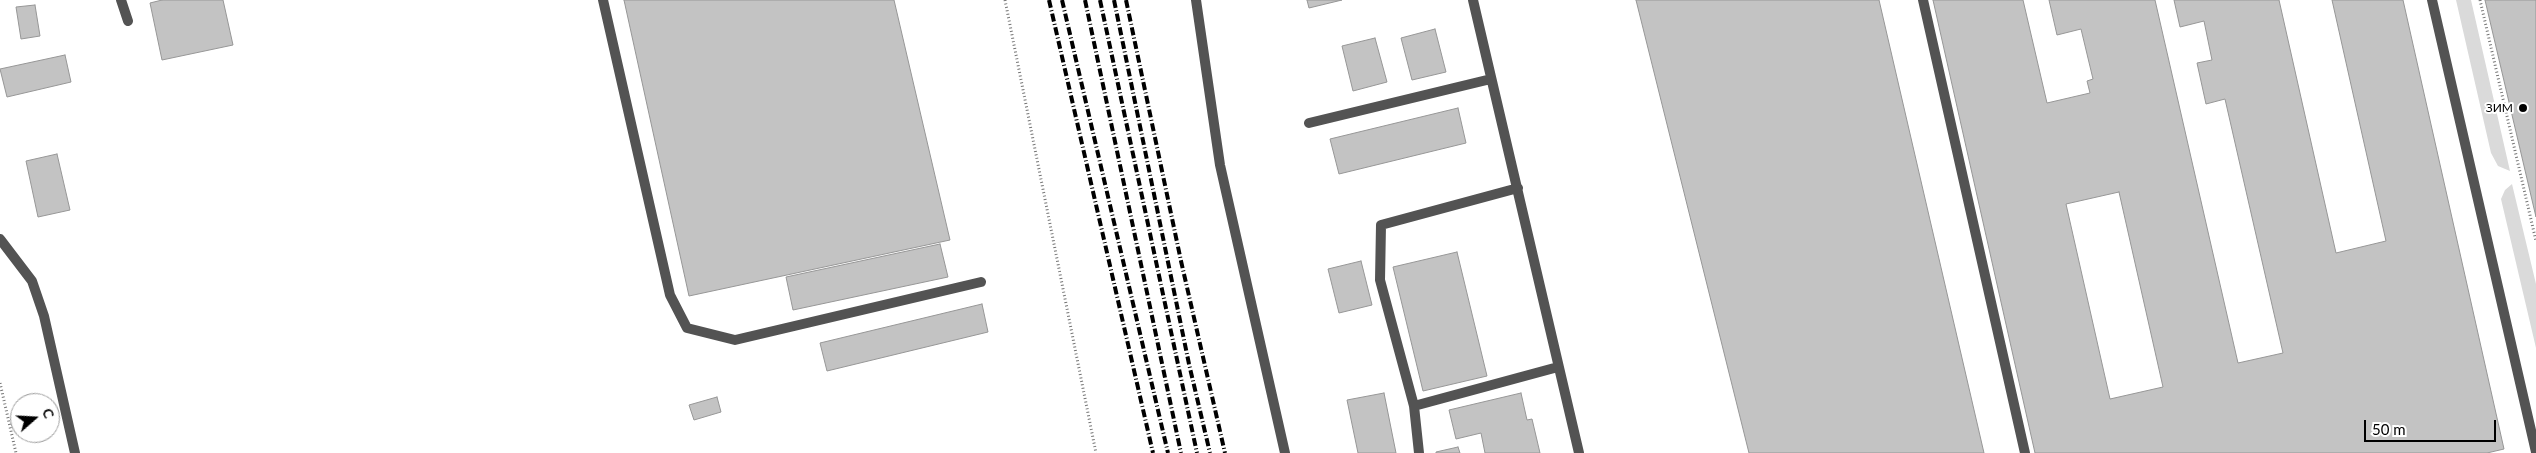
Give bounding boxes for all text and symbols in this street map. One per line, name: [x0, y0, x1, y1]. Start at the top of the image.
place label: ЗИМ: [2486, 101, 2513, 115]
marker: ЗИМ: [2517, 102, 2529, 114]
north arrow: [10, 393, 60, 443]
text: С: [39, 406, 58, 420]
scale bar: [2366, 410, 2498, 442]
text: 50 m: [2372, 420, 2406, 438]

